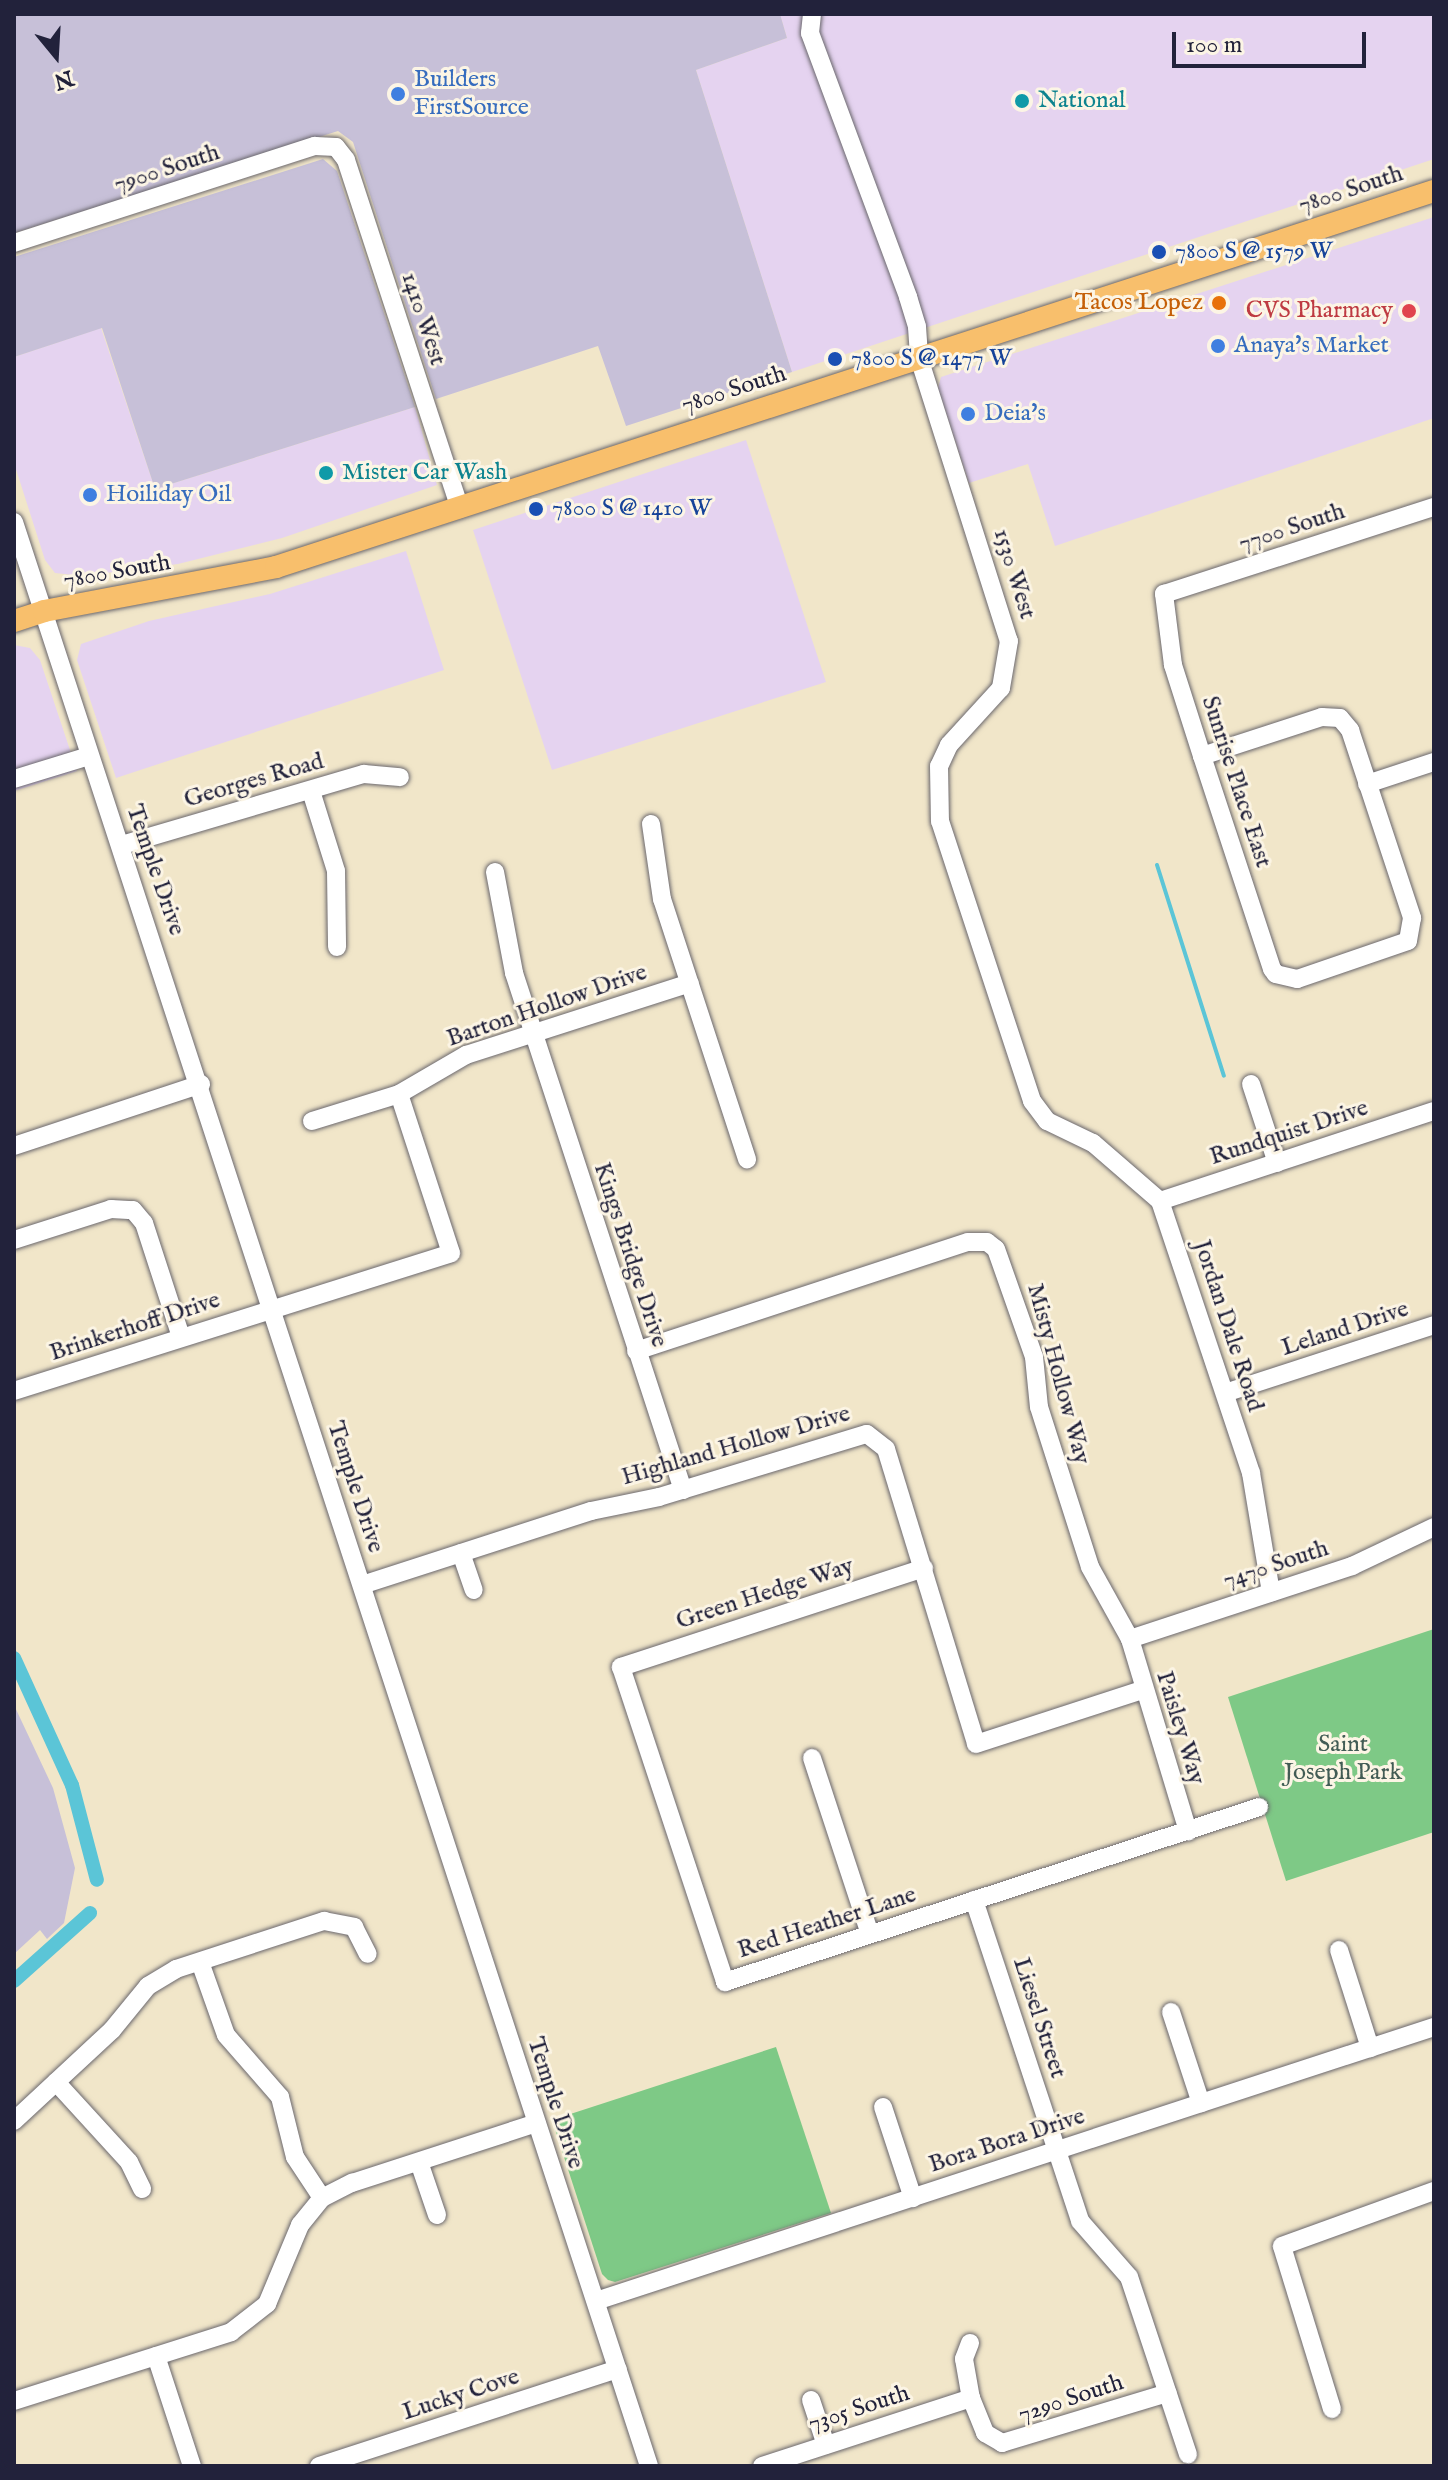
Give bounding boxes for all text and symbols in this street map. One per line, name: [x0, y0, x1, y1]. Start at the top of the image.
north arrow: [16, 16, 96, 96]
scale bar: [1176, 16, 1370, 66]
text: 100 m: [1186, 30, 1242, 61]
text: N: [50, 63, 77, 95]
place label: Builders FirstSource: [414, 66, 529, 122]
marker: Builders FirstSource: [389, 85, 407, 103]
place label: National: [1038, 87, 1126, 115]
marker: National: [1013, 92, 1031, 110]
street label: 7900 South: [111, 138, 223, 200]
street label: 7800 South: [1295, 160, 1407, 220]
place label: 7800 S @ 1579 W: [1175, 238, 1333, 266]
marker: 7800 S @ 1579 W: [1150, 243, 1168, 261]
street label: 1410 West: [394, 269, 452, 369]
place label: Tacos Lopez: [1075, 289, 1203, 317]
marker: Tacos Lopez: [1210, 294, 1228, 312]
place label: CVS Pharmacy: [1246, 297, 1393, 325]
marker: CVS Pharmacy: [1400, 302, 1418, 320]
place label: Anaya's Market: [1234, 332, 1389, 360]
marker: Anaya's Market: [1209, 337, 1227, 355]
place label: 7800 S @ 1477 W: [851, 345, 1012, 373]
marker: 7800 S @ 1477 W: [826, 350, 844, 368]
street label: 7800 South: [678, 360, 790, 420]
place label: Deia's: [984, 400, 1046, 428]
marker: Deia's: [959, 405, 977, 423]
place label: Mister Car Wash: [342, 459, 507, 487]
marker: Mister Car Wash: [317, 464, 335, 482]
place label: Hoiliday Oil: [106, 481, 231, 509]
marker: Hoiliday Oil: [81, 486, 99, 504]
place label: 7800 S @ 1410 W: [552, 495, 712, 523]
street label: 7700 South: [1235, 497, 1349, 559]
marker: 7800 S @ 1410 W: [527, 500, 545, 518]
street label: 1530 West: [987, 525, 1041, 623]
street label: 7800 South: [61, 548, 173, 596]
street label: Sunrise Place East: [1195, 693, 1277, 871]
street label: Georges Road: [181, 747, 327, 815]
street label: Temple Drive: [119, 801, 191, 939]
street label: Barton Hollow Drive: [443, 958, 651, 1054]
street label: Rundquist Drive: [1206, 1094, 1372, 1172]
street label: Kings Bridge Drive: [587, 1159, 673, 1351]
street label: Jordan Dale Road: [1187, 1237, 1269, 1415]
street label: Misty Hollow Way: [1020, 1281, 1096, 1467]
street label: Brinkerhoff Drive: [46, 1286, 224, 1368]
street label: Leland Drive: [1278, 1295, 1412, 1363]
street label: Highland Hollow Drive: [618, 1400, 854, 1492]
street label: Temple Drive: [320, 1418, 390, 1556]
street label: 7470 South: [1220, 1534, 1332, 1596]
street label: Green Hedge Way: [673, 1552, 857, 1636]
street label: Paisley Way: [1149, 1668, 1211, 1788]
park label: Saint Joseph Park: [1284, 1731, 1402, 1787]
street label: Red Heather Lane: [734, 1881, 920, 1965]
street label: Liesel Street: [1006, 1954, 1072, 2082]
street label: Temple Drive: [520, 2034, 590, 2172]
street label: Bora Bora Drive: [925, 2102, 1089, 2180]
street label: Lucky Cove: [399, 2363, 523, 2427]
street label: 7290 South: [1015, 2369, 1127, 2429]
street label: 7305 South: [805, 2379, 913, 2439]

